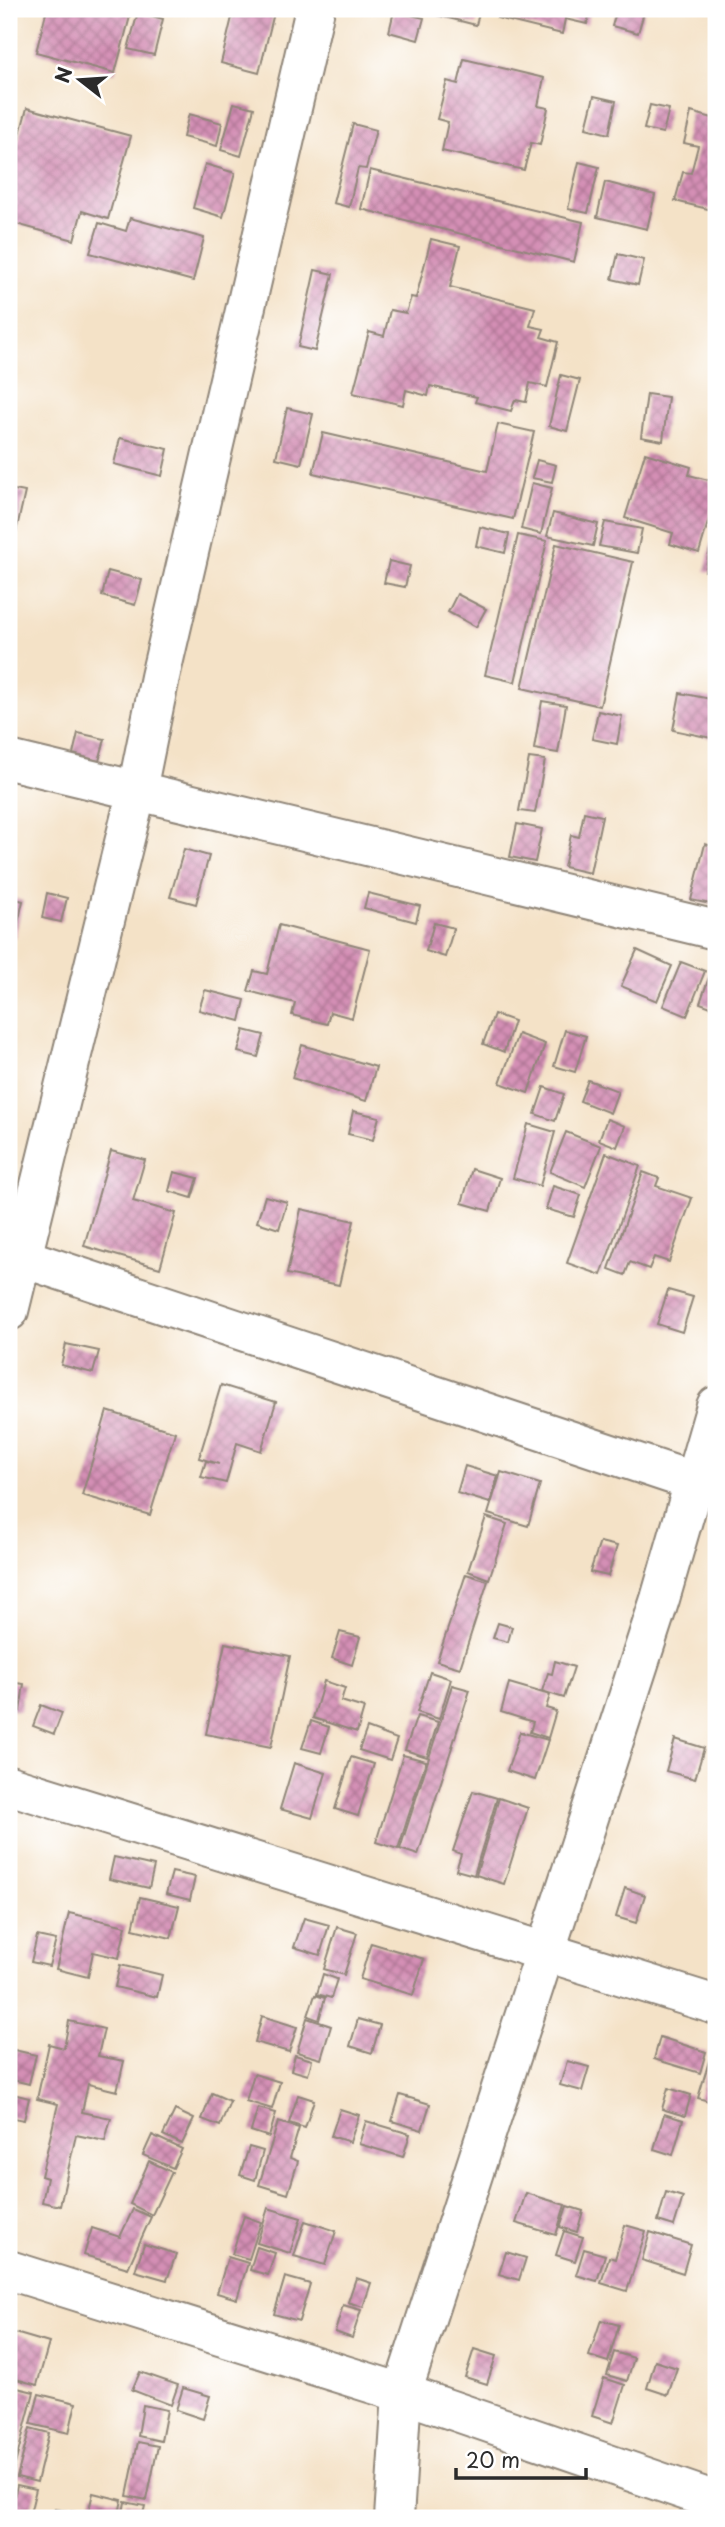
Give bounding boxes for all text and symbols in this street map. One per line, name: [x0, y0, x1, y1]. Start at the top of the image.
north arrow: [46, 46, 116, 116]
text: N: [47, 63, 78, 86]
scale bar: [456, 2436, 585, 2480]
text: 20 m: [466, 2443, 520, 2475]

